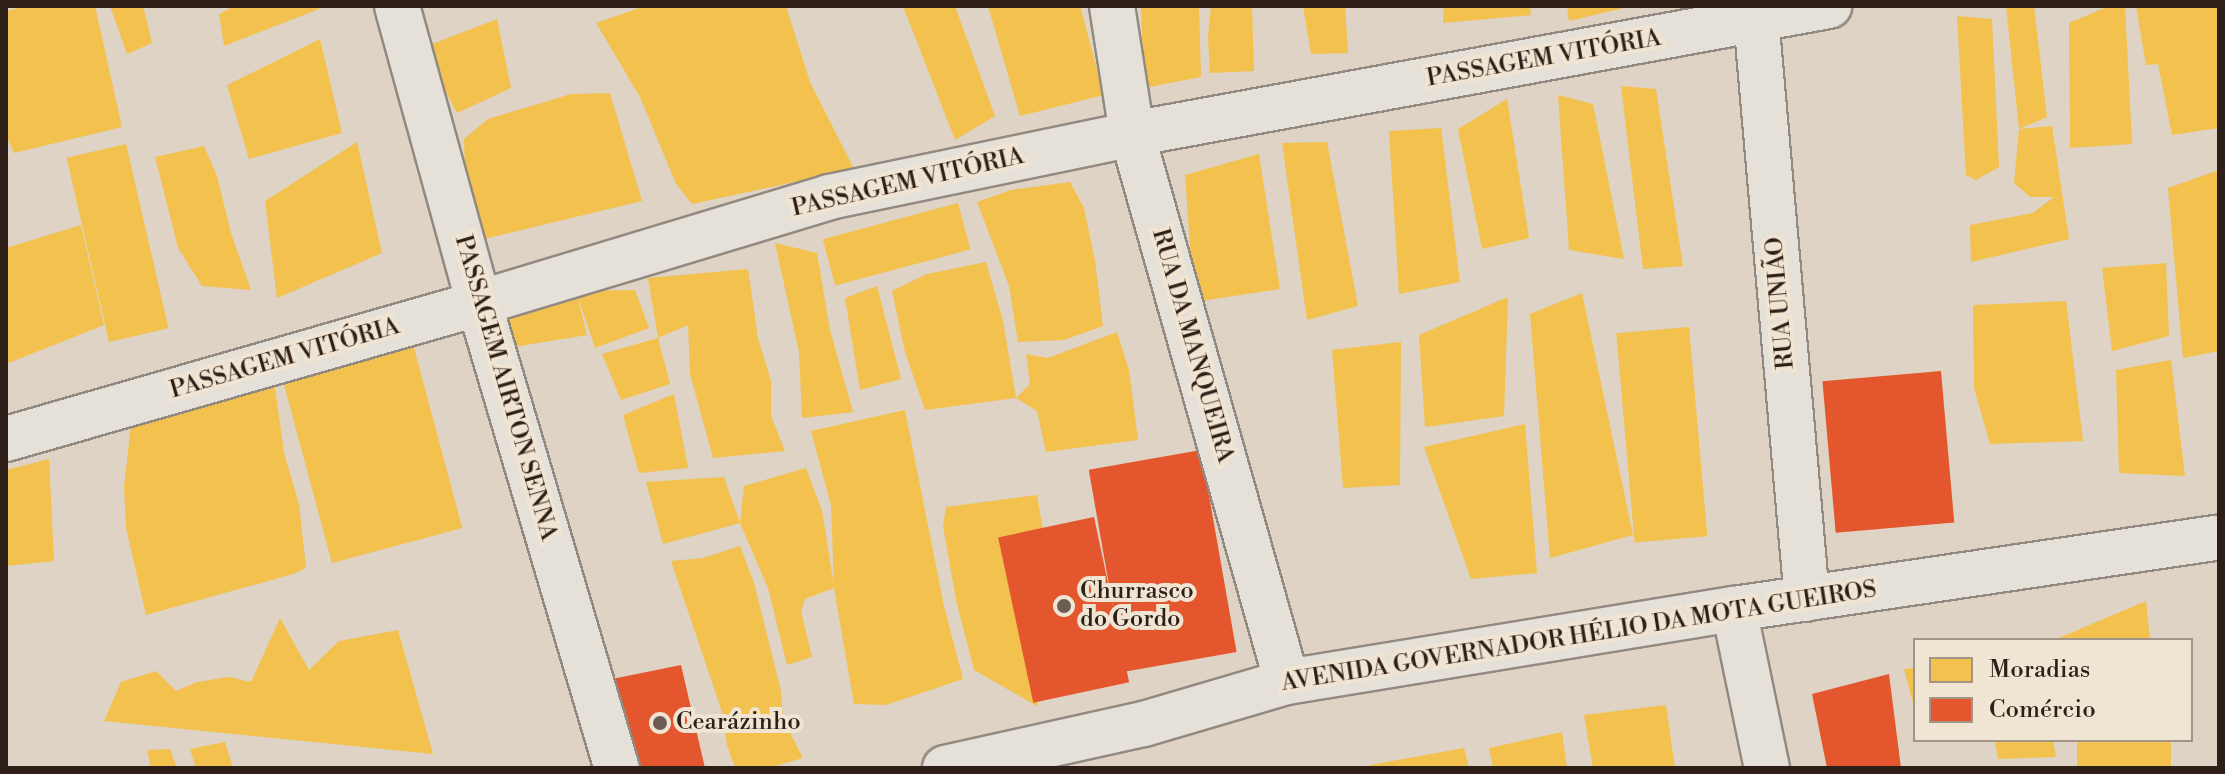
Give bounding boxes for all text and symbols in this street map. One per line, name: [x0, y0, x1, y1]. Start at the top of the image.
street label: PASSAGEM VITÓRIA: [1424, 24, 1664, 94]
street label: PASSAGEM VITÓRIA: [789, 142, 1027, 224]
street label: RUA DA MANQUEIRA: [1145, 226, 1239, 466]
street label: PASSAGEM AIRTON SENNA: [448, 232, 562, 544]
street label: RUA UNIÃO: [1761, 236, 1801, 370]
street label: PASSAGEM VITÓRIA: [167, 312, 403, 406]
street label: AVENIDA GOVERNADOR HÉLIO DA MOTA GUEIROS: [1279, 576, 1879, 698]
place label: Churrasco do Gordo: [1080, 578, 1194, 634]
marker: Churrasco do Gordo: [1055, 597, 1073, 615]
legend: [1913, 638, 2193, 742]
text: Moradias: [1989, 655, 2090, 685]
text: Comércio: [1989, 695, 2096, 725]
place label: Cearázinho: [676, 709, 801, 737]
marker: Cearázinho: [651, 714, 669, 732]

